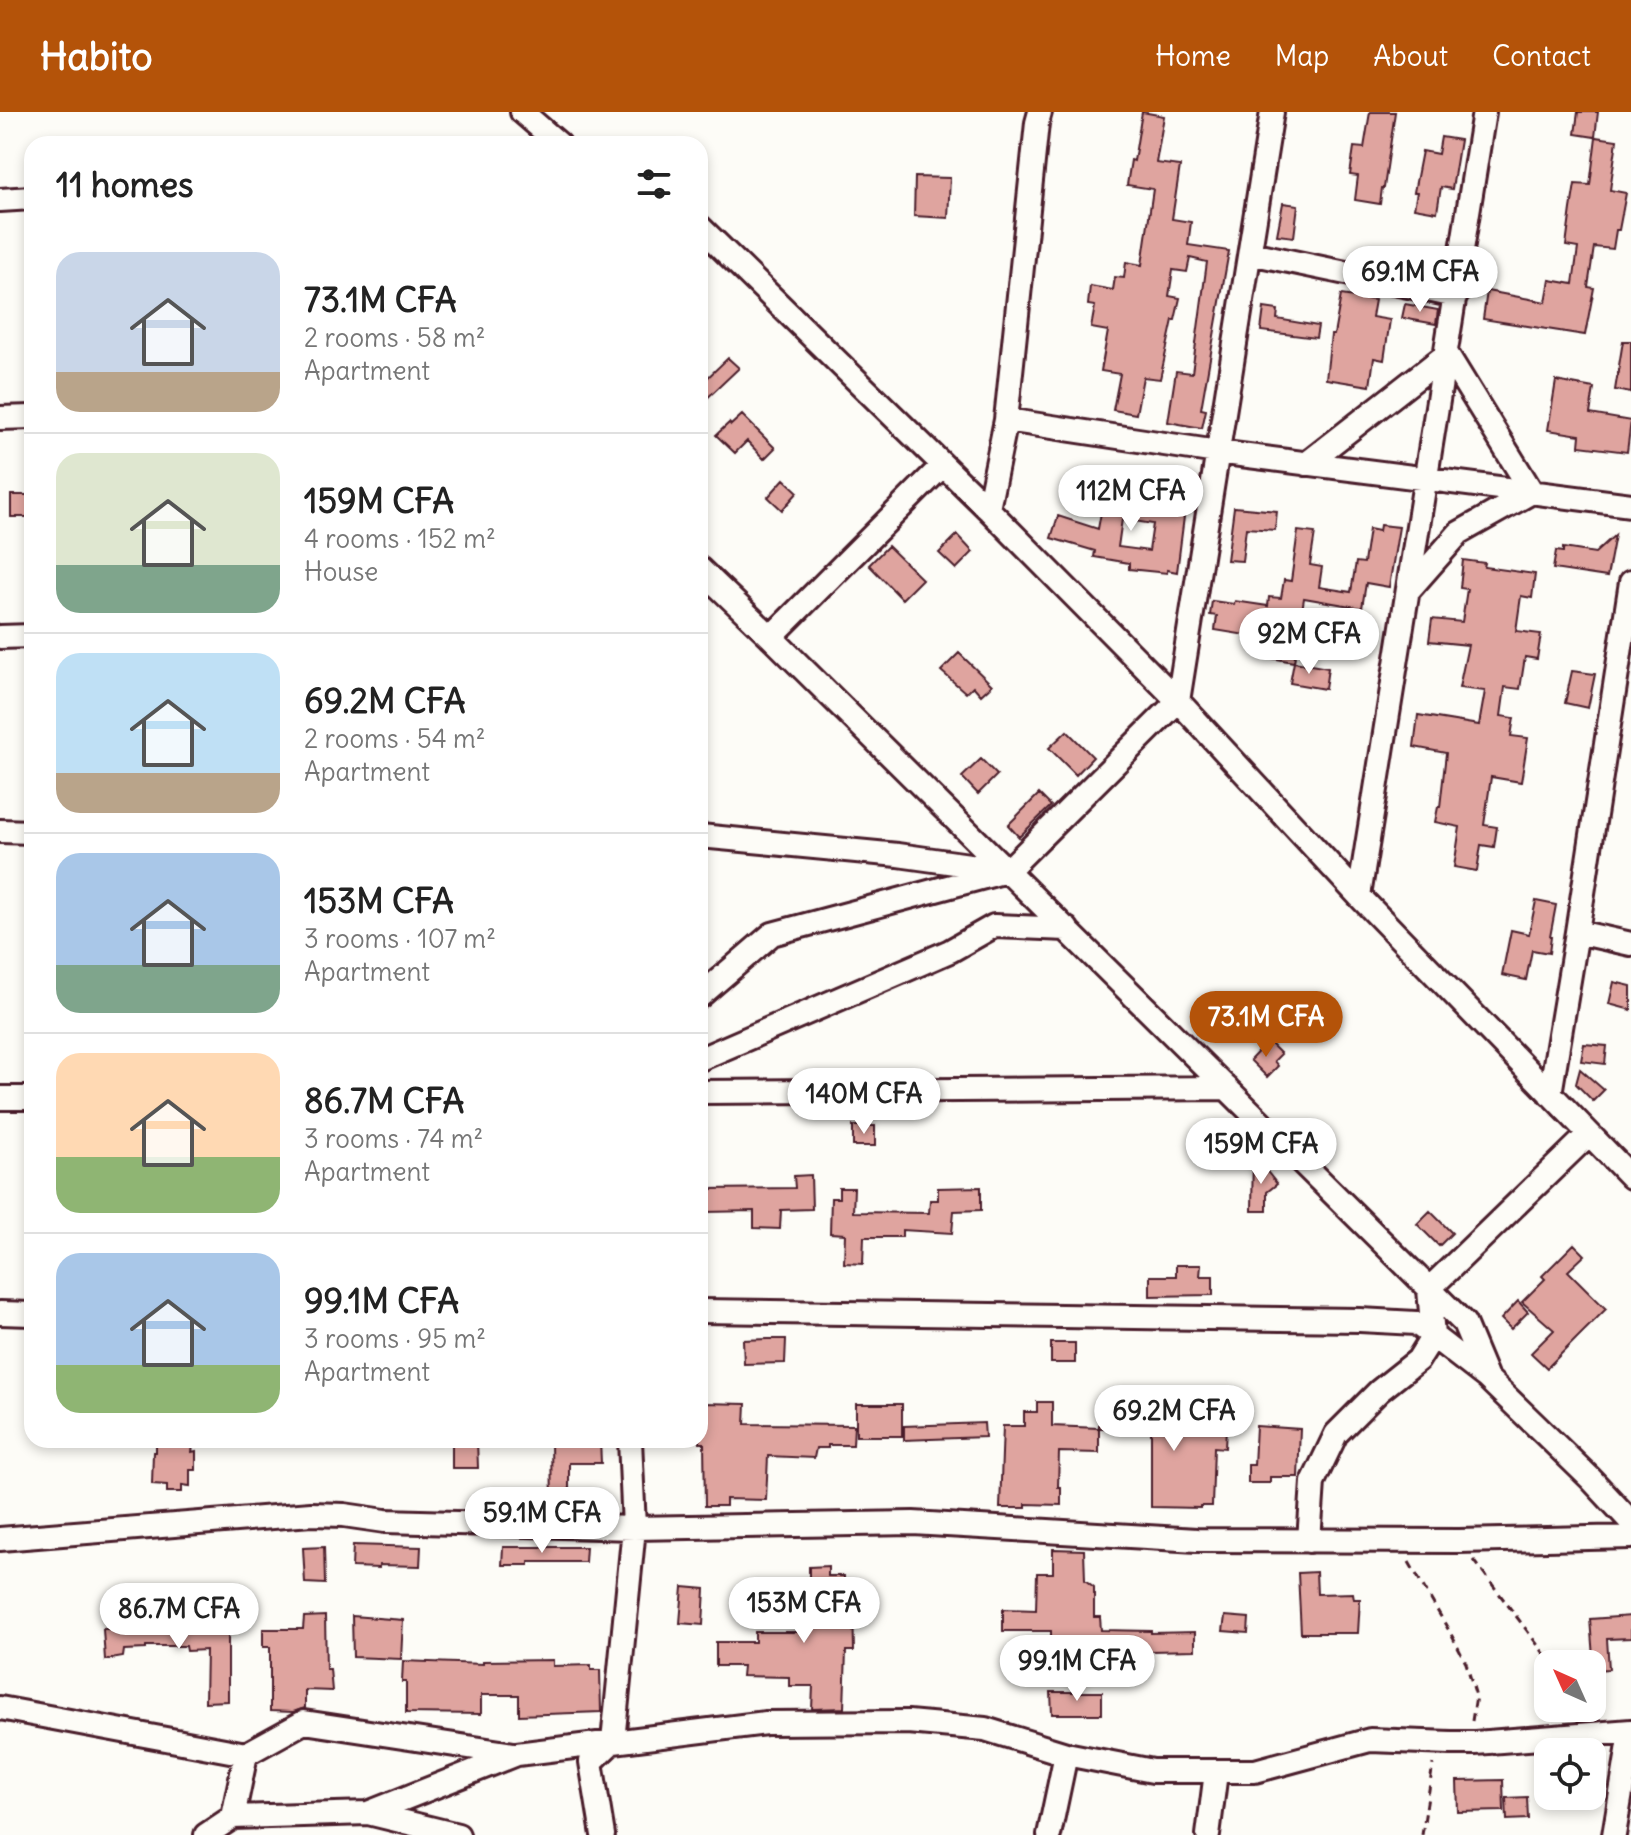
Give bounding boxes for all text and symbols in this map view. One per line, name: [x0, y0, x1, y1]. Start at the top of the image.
text: Habito: [40, 33, 153, 80]
text: Home: [1155, 38, 1231, 74]
text: Map: [1275, 38, 1329, 74]
text: About: [1373, 38, 1448, 74]
text: Contact: [1492, 38, 1591, 74]
icon: filters: [632, 162, 676, 206]
text: 11 homes: [56, 163, 193, 206]
pin: 69.1M CFA: [1328, 246, 1512, 314]
text: 69.1M CFA: [1361, 255, 1479, 288]
text: 73.1M CFA: [304, 278, 457, 321]
icon: home: [120, 284, 216, 380]
text: 2 rooms · 58 m²: [304, 321, 485, 354]
text: Apartment: [304, 354, 430, 387]
pin: 112M CFA: [1048, 465, 1214, 533]
text: 112M CFA: [1076, 474, 1186, 507]
text: 159M CFA: [304, 479, 454, 522]
icon: home: [120, 485, 216, 581]
text: 4 rooms · 152 m²: [304, 522, 496, 555]
text: House: [304, 555, 378, 588]
pin: 92M CFA: [1235, 608, 1383, 676]
text: 92M CFA: [1257, 617, 1361, 650]
text: 69.2M CFA: [304, 679, 466, 722]
icon: home: [120, 685, 216, 781]
text: 2 rooms · 54 m²: [304, 722, 486, 755]
text: Apartment: [304, 755, 430, 788]
text: 153M CFA: [304, 879, 454, 922]
icon: home: [120, 885, 216, 981]
text: 3 rooms · 107 m²: [304, 922, 496, 955]
text: Apartment: [304, 955, 430, 988]
pin: 73.1M CFA: [1174, 991, 1358, 1059]
text: 73.1M CFA: [1208, 1000, 1324, 1033]
pin: 140M CFA: [781, 1068, 947, 1136]
text: 140M CFA: [806, 1077, 922, 1110]
text: 86.7M CFA: [304, 1079, 464, 1122]
icon: home: [120, 1085, 216, 1181]
pin: 159M CFA: [1178, 1118, 1344, 1186]
text: 3 rooms · 74 m²: [304, 1122, 483, 1155]
text: 159M CFA: [1204, 1127, 1318, 1160]
text: Apartment: [304, 1155, 430, 1188]
text: 99.1M CFA: [304, 1279, 459, 1322]
icon: home: [120, 1285, 216, 1381]
text: 3 rooms · 95 m²: [304, 1322, 486, 1355]
text: Apartment: [304, 1355, 430, 1388]
pin: 69.2M CFA: [1082, 1385, 1266, 1453]
text: 69.2M CFA: [1112, 1394, 1236, 1427]
pin: 59.1M CFA: [450, 1487, 634, 1555]
text: 59.1M CFA: [483, 1496, 601, 1529]
pin: 153M CFA: [721, 1577, 887, 1645]
pin: 86.7M CFA: [87, 1583, 271, 1651]
text: 153M CFA: [747, 1586, 861, 1619]
text: 86.7M CFA: [118, 1592, 240, 1625]
pin: 99.1M CFA: [985, 1635, 1169, 1703]
text: 99.1M CFA: [1018, 1644, 1136, 1677]
north arrow: [1534, 1650, 1606, 1722]
map controls: [1534, 1650, 1606, 1810]
button: locate: [1534, 1738, 1606, 1810]

